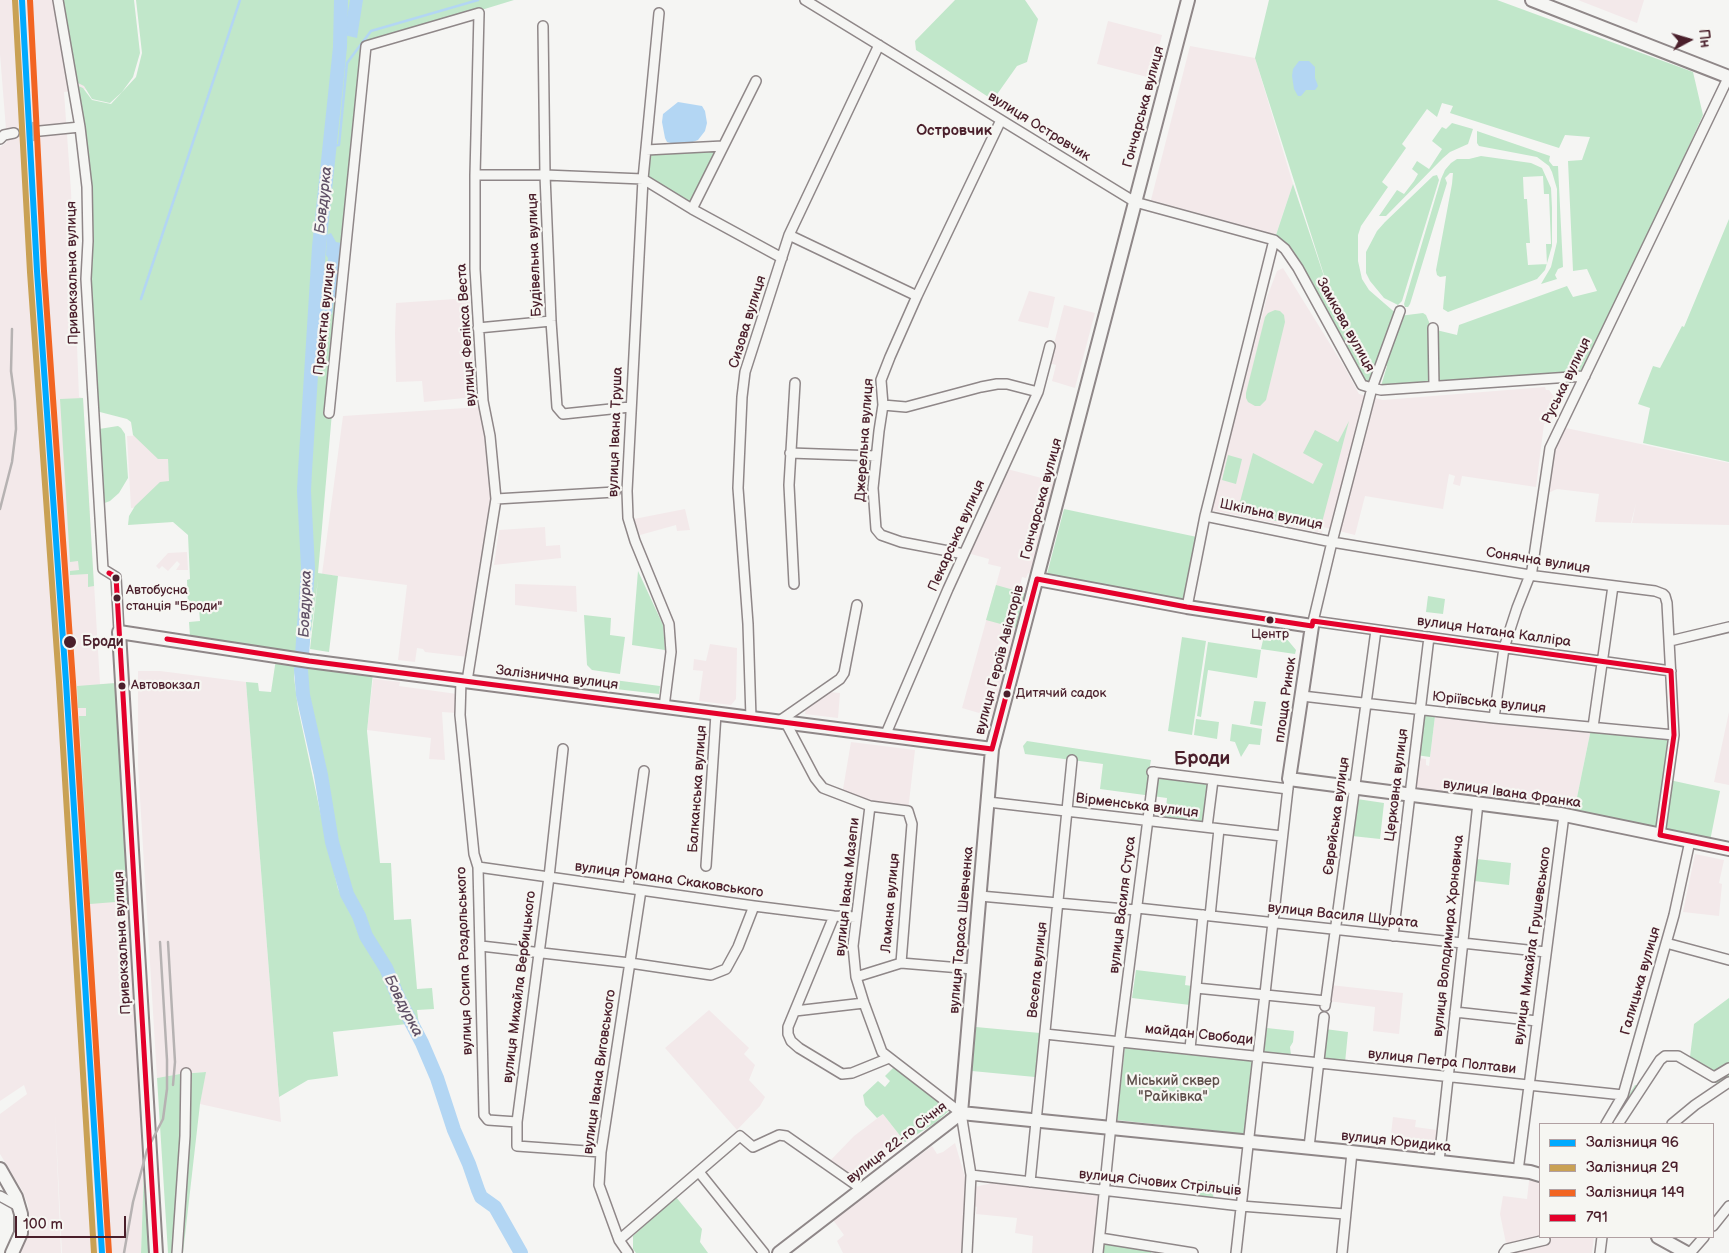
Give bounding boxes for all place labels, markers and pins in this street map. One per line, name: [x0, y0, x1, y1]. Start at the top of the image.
unlabelled marker: [111, 573, 121, 583]
place label: Автобусна станція "Броди": [126, 583, 222, 614]
marker: Автобусна станція "Броди": [112, 593, 122, 603]
marker: Центр: [1265, 615, 1275, 625]
place label: Центр: [1251, 627, 1289, 643]
marker: Броди: [62, 634, 78, 650]
place label: Броди: [82, 634, 124, 650]
place label: Автовокзал: [131, 678, 200, 694]
marker: Автовокзал: [117, 681, 127, 691]
place label: Дитячий садок: [1016, 686, 1106, 702]
marker: Дитячий садок: [1002, 689, 1012, 699]

